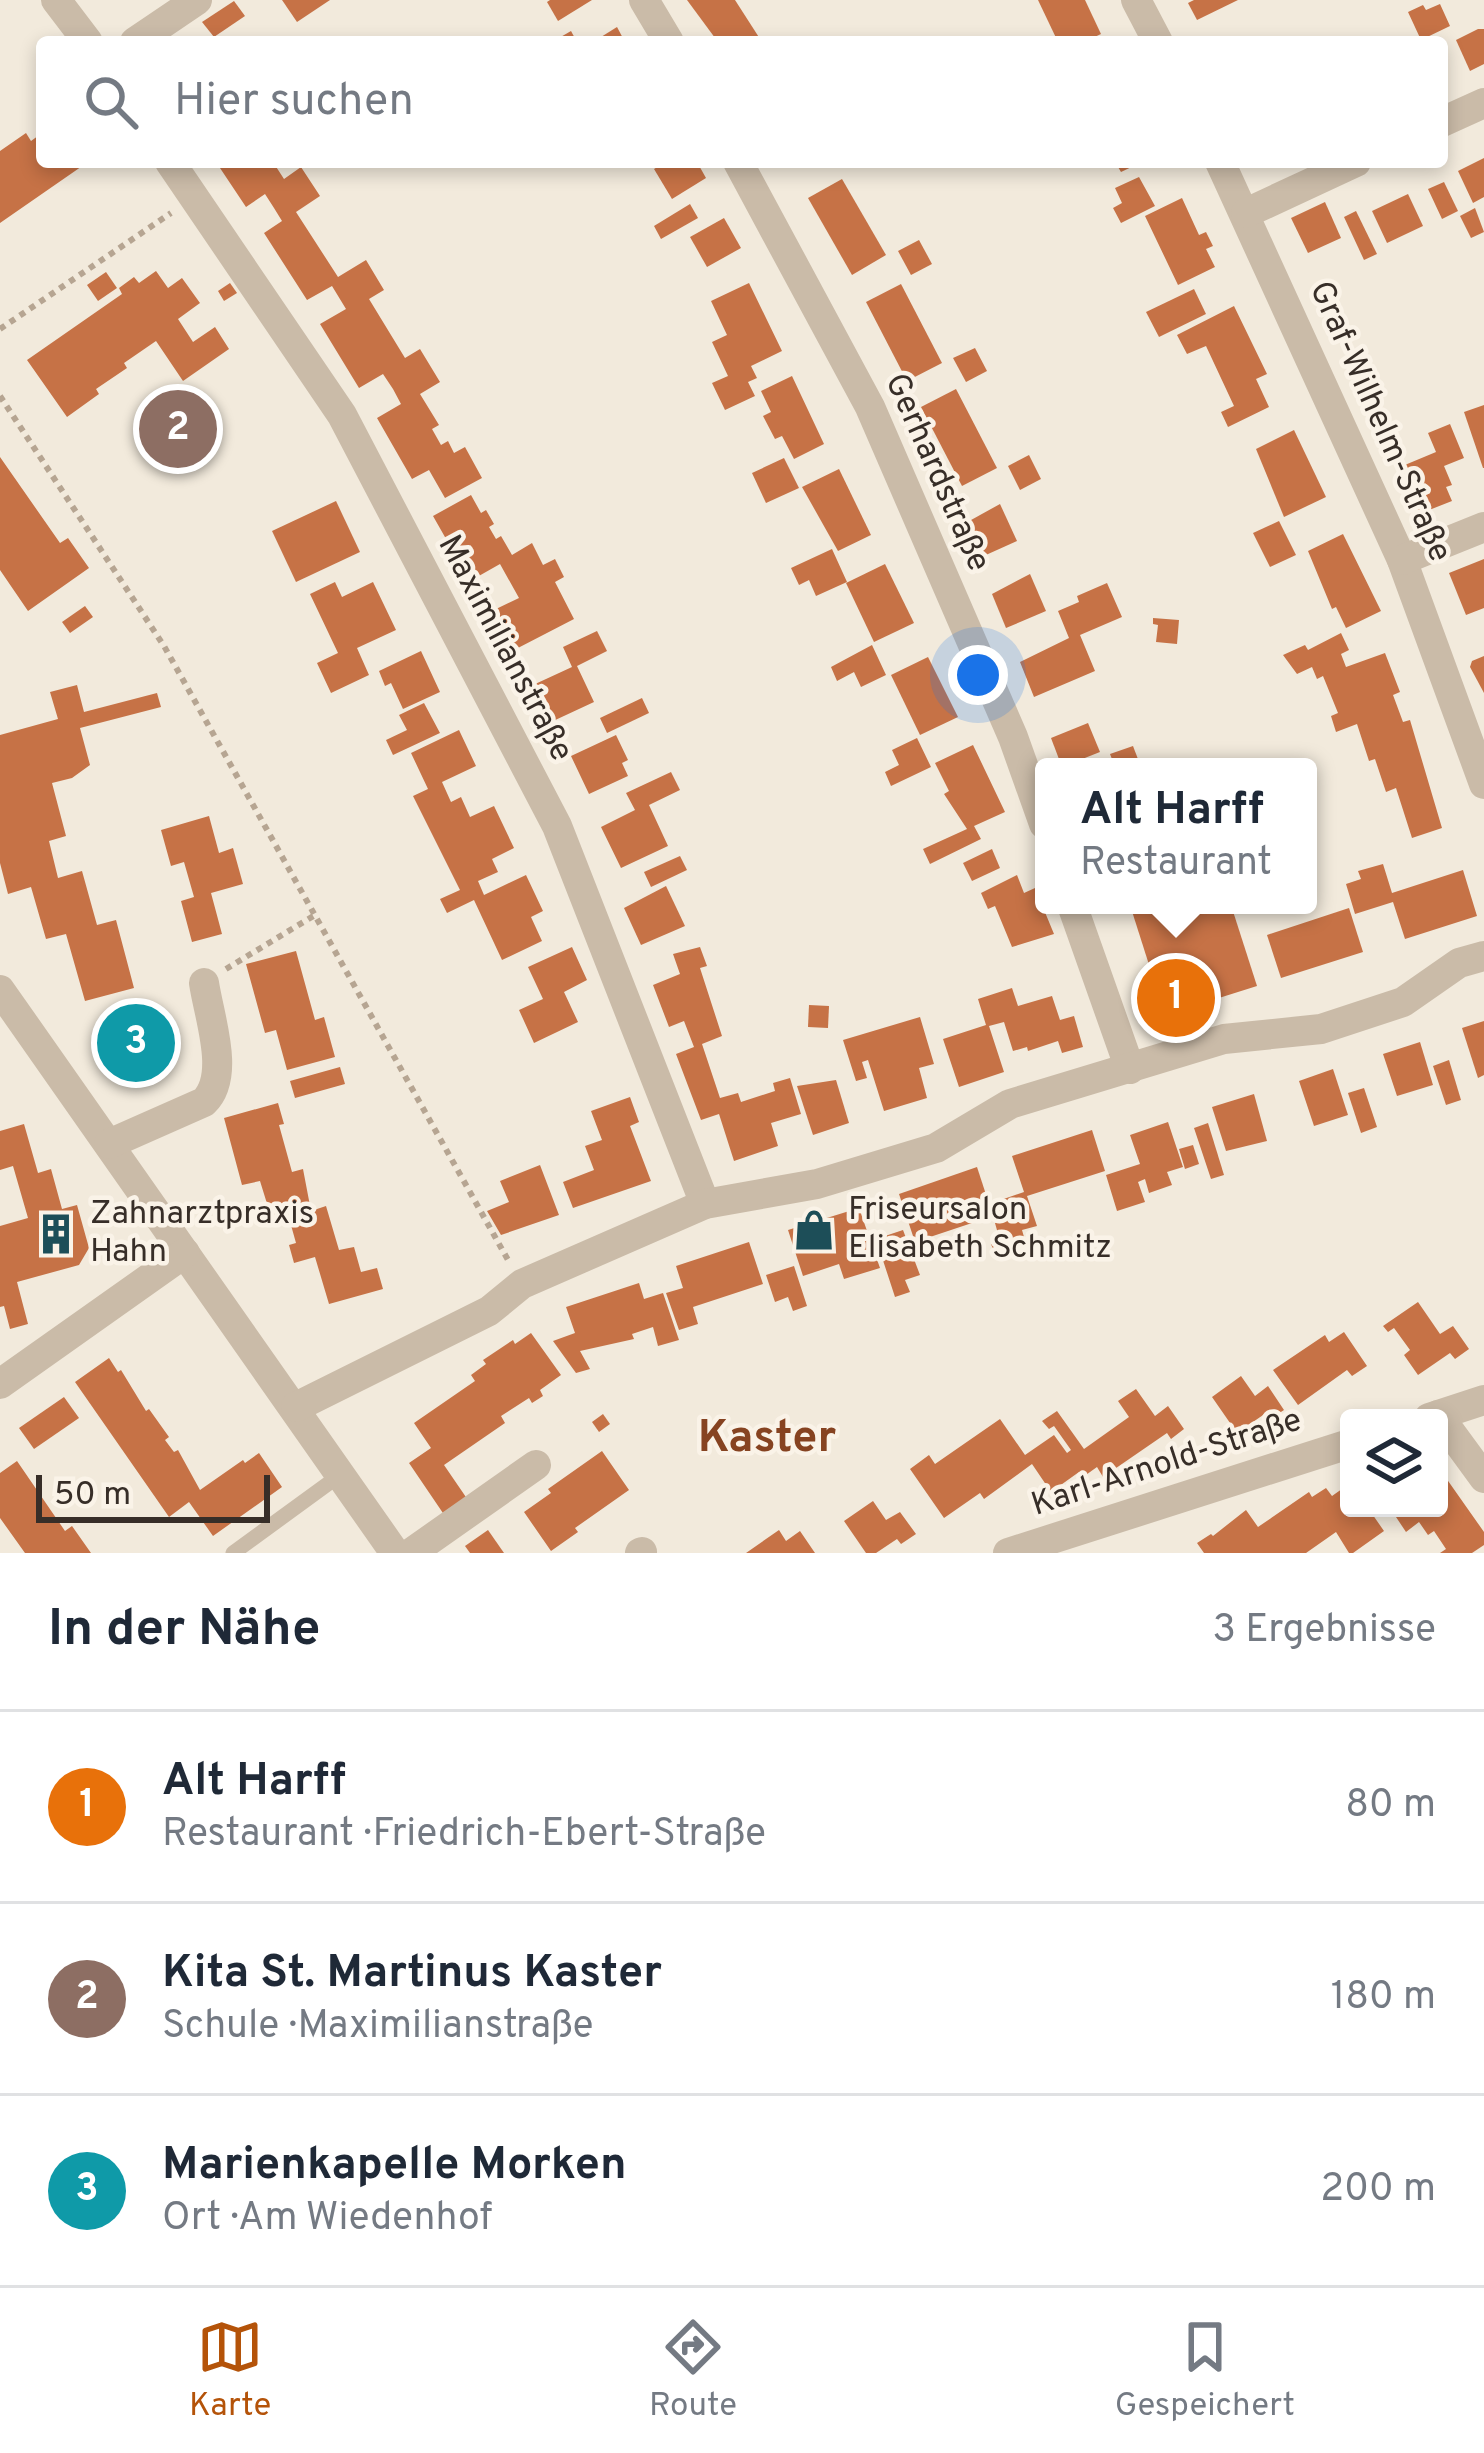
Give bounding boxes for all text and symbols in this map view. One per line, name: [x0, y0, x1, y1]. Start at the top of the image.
search box: [36, 36, 1448, 168]
icon: search: [78, 69, 144, 135]
text: Hier suchen: [174, 74, 414, 131]
street label: Graf-Wilhelm-Straße: [1298, 275, 1460, 569]
street label: Gerhardstraße: [874, 367, 998, 579]
pin: 2: [139, 384, 217, 474]
street label: Maximilianstraße: [427, 529, 581, 769]
your location: [948, 645, 1008, 705]
popup: [1035, 758, 1317, 914]
text: Alt Harff: [1080, 783, 1264, 840]
text: Restaurant: [1080, 840, 1272, 889]
pin: 1: [1137, 953, 1215, 1043]
pin: 3: [97, 998, 175, 1088]
place label: Friseursalon Elisabeth Schmitz: [848, 1190, 1112, 1270]
place label: Zahnarztpraxis Hahn: [90, 1194, 314, 1274]
shop icon: Friseursalon Elisabeth Schmitz: [791, 1207, 837, 1253]
building icon: Zahnarztpraxis Hahn: [33, 1211, 79, 1257]
street label: Karl-Arnold-Straße: [1027, 1401, 1307, 1527]
map controls: [1340, 1409, 1448, 1517]
button: layers: [1340, 1409, 1448, 1517]
district label: Kaster: [698, 1411, 837, 1468]
scale bar: [36, 1469, 270, 1522]
text: 50 m: [54, 1475, 131, 1517]
text: In der Nähe: [48, 1599, 320, 1664]
text: 3 Ergebnisse: [1212, 1607, 1436, 1656]
text: Alt Harff: [162, 1754, 346, 1811]
text: 1: [79, 1782, 95, 1831]
text: 80 m: [1345, 1782, 1436, 1831]
text: Restaurant · Friedrich-Ebert-Straße: [162, 1811, 766, 1860]
text: Kita St. Martinus Kaster: [162, 1946, 662, 2003]
text: 2: [75, 1974, 99, 2023]
text: 180 m: [1331, 1974, 1436, 2023]
text: Schule · Maximilianstraße: [162, 2003, 594, 2052]
text: Marienkapelle Morken: [162, 2138, 627, 2195]
text: 3: [75, 2166, 99, 2215]
text: 200 m: [1320, 2166, 1436, 2215]
text: Ort · Am Wiedenhof: [162, 2195, 492, 2244]
tab: Karte: [189, 2314, 271, 2428]
tab: Route: [649, 2314, 737, 2428]
tab: Gespeichert: [1115, 2314, 1295, 2428]

